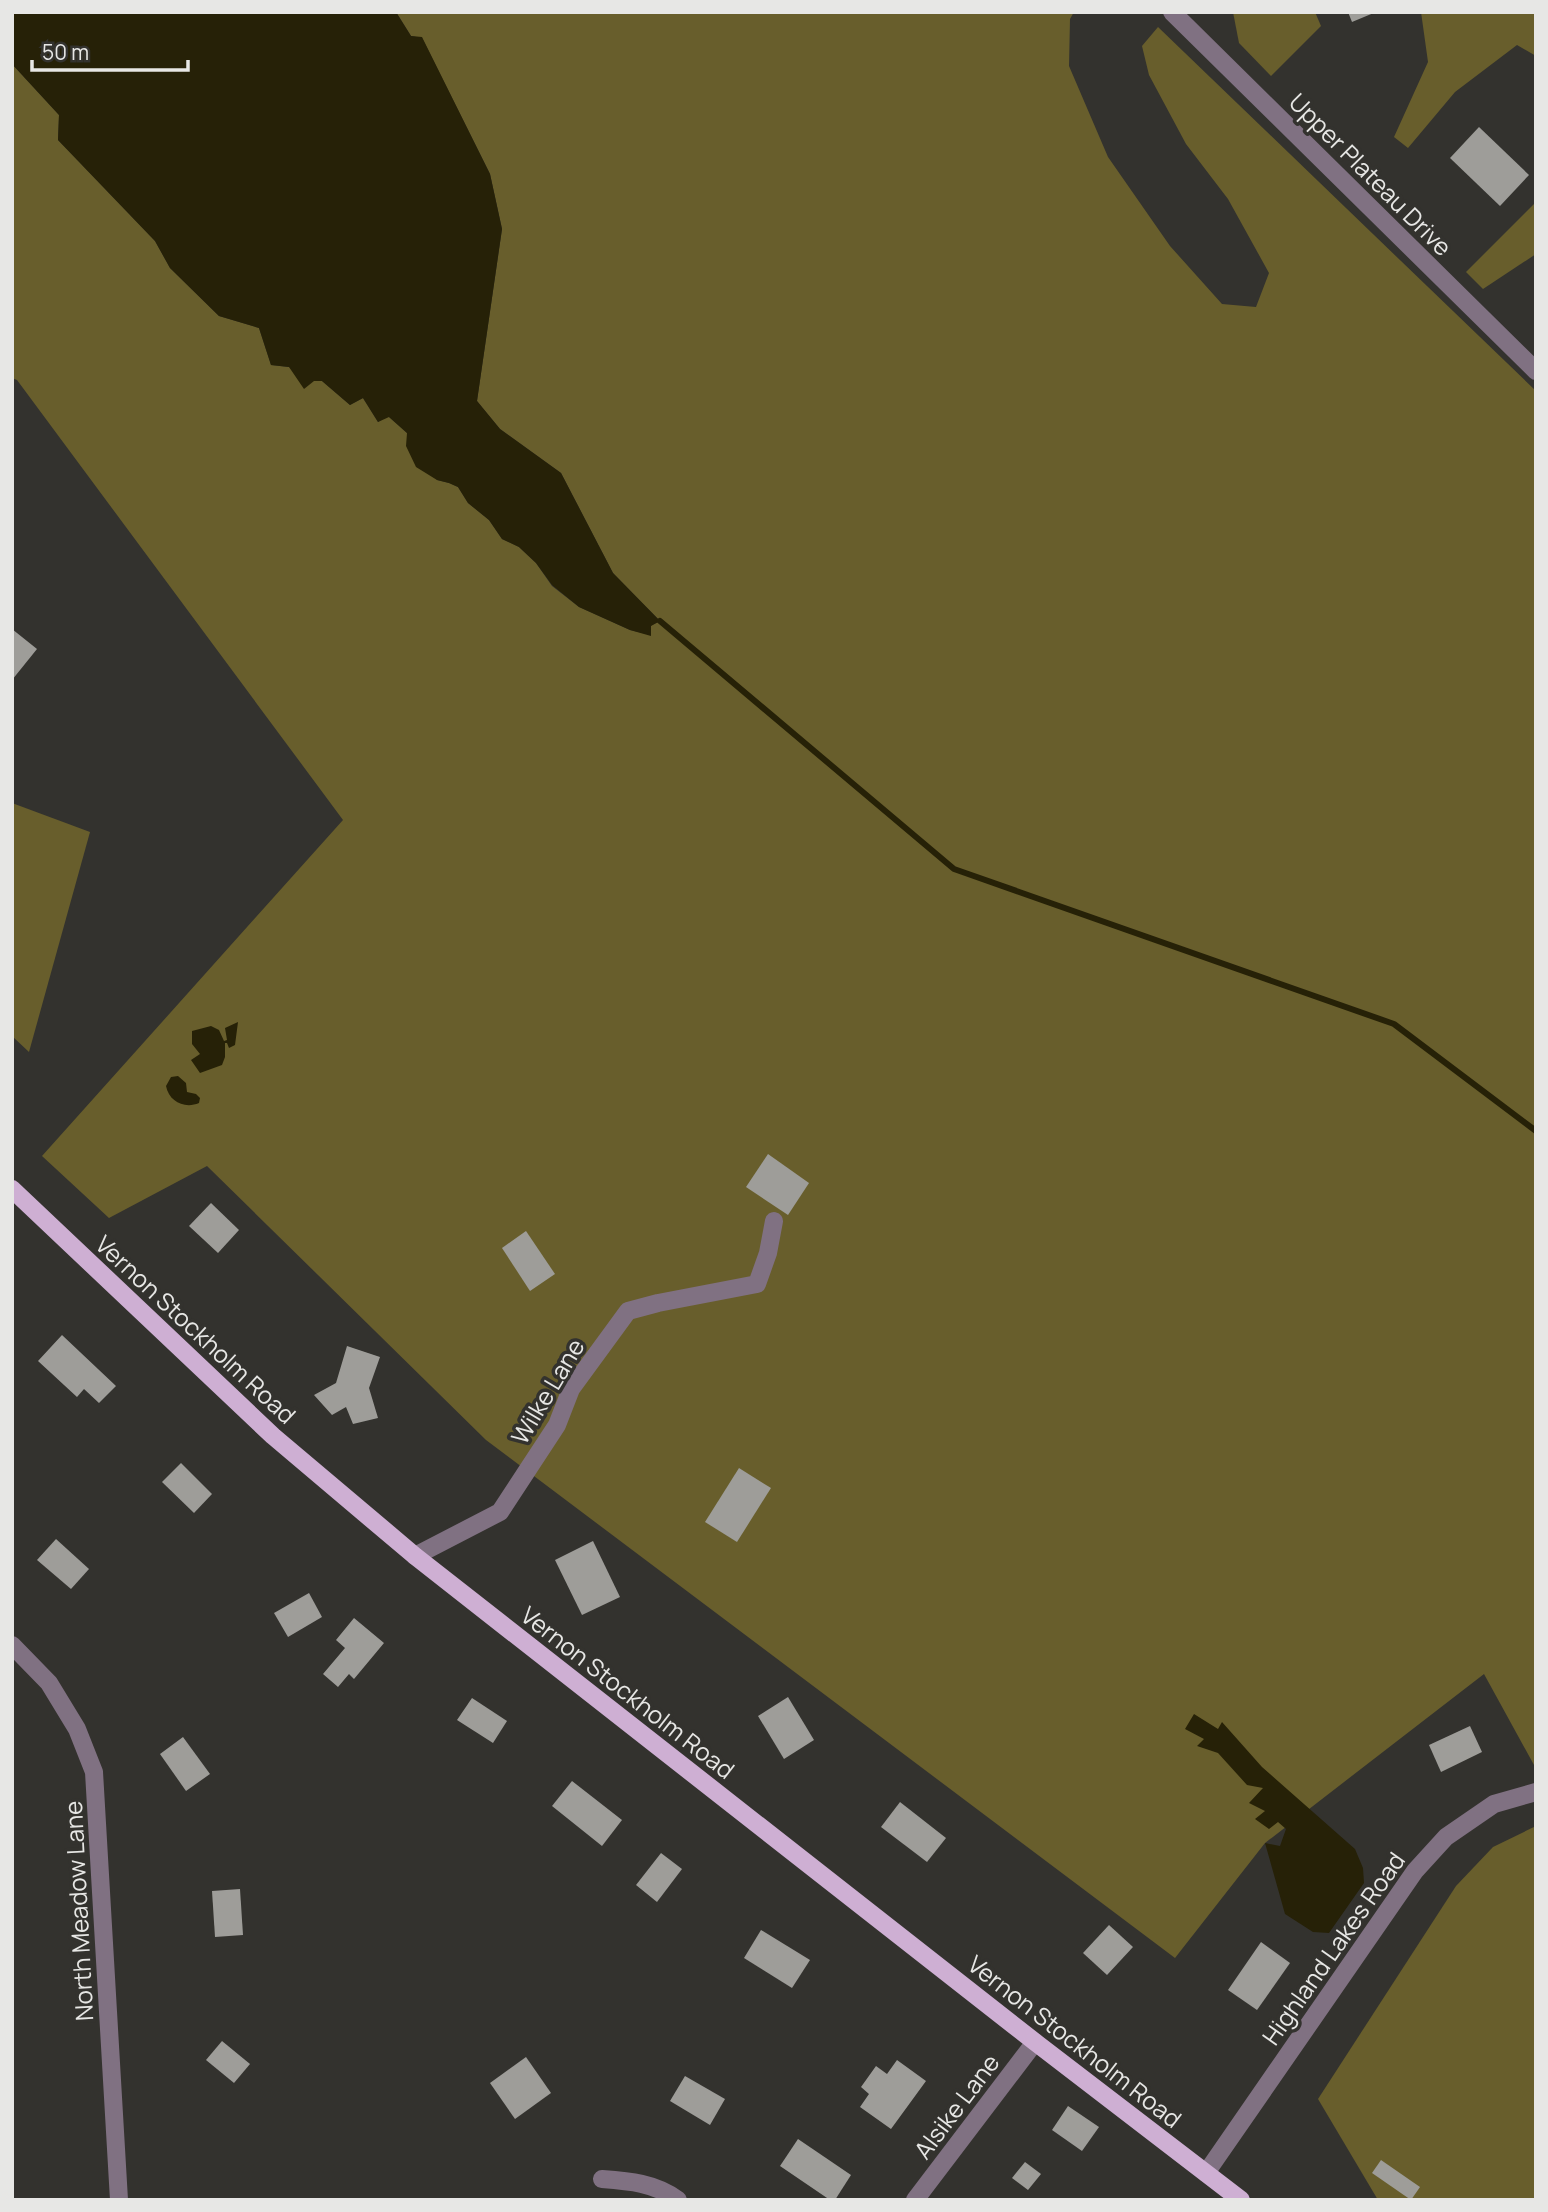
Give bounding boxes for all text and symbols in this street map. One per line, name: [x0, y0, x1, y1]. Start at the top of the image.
scale bar: [32, 28, 187, 72]
text: 50 m: [42, 38, 89, 66]
street label: Upper Plateau Drive: [1282, 85, 1460, 263]
street label: Vernon Stockholm Road: [89, 1227, 303, 1431]
street label: Wilke Lane: [503, 1332, 591, 1450]
street label: Vernon Stockholm Road: [514, 1598, 742, 1786]
street label: North Meadow Lane: [56, 1800, 100, 2022]
street label: Highland Lakes Road: [1254, 1845, 1412, 2051]
street label: Vernon Stockholm Road: [961, 1947, 1189, 2135]
street label: Alsike Lane: [906, 2047, 1006, 2165]

